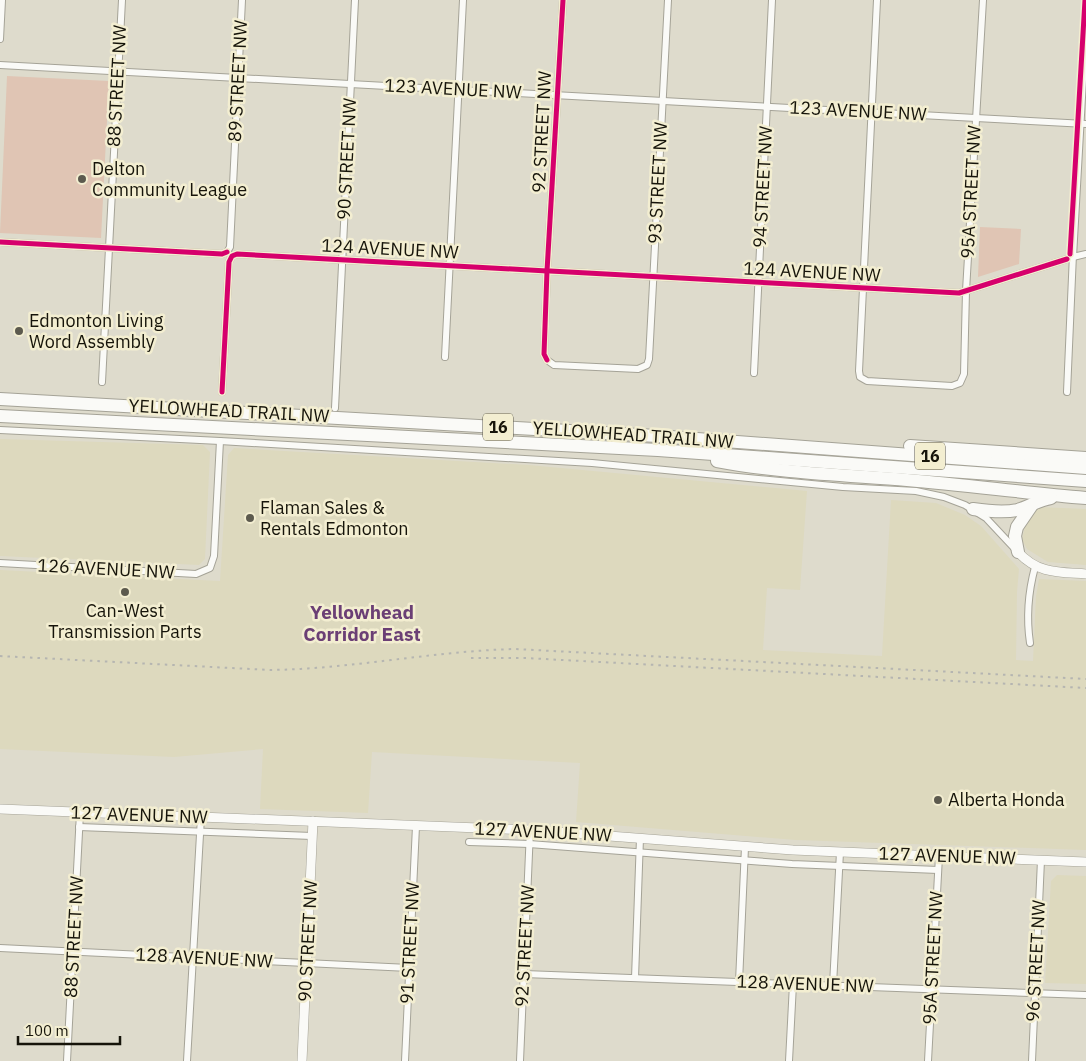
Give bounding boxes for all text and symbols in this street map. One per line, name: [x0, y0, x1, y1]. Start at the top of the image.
street label: 89 STREET NW: [223, 19, 252, 143]
street label: 88 STREET NW: [102, 24, 131, 148]
street label: 92 STREET NW: [527, 70, 556, 194]
street label: 123 AVENUE NW: [384, 73, 522, 104]
street label: 123 AVENUE NW: [789, 95, 927, 126]
street label: 90 STREET NW: [332, 97, 361, 221]
street label: 93 STREET NW: [643, 121, 672, 245]
street label: 94 STREET NW: [748, 125, 777, 249]
street label: 95A STREET NW: [956, 125, 985, 259]
place label: Delton Community League: [92, 157, 247, 201]
marker: Delton Community League: [76, 173, 88, 185]
street label: 124 AVENUE NW: [321, 233, 459, 264]
street label: 124 AVENUE NW: [743, 256, 881, 287]
place label: Edmonton Living Word Assembly: [29, 309, 164, 353]
marker: Edmonton Living Word Assembly: [13, 325, 25, 337]
street label: YELLOWHEAD TRAIL NW: [128, 394, 330, 427]
road number: 16: [483, 414, 513, 441]
street label: YELLOWHEAD TRAIL NW: [532, 416, 734, 453]
road number: 16: [915, 442, 945, 470]
place label: Flaman Sales & Rentals Edmonton: [260, 496, 409, 540]
marker: Flaman Sales & Rentals Edmonton: [244, 512, 256, 524]
street label: 126 AVENUE NW: [37, 553, 175, 584]
marker: Can-West Transmission Parts: [119, 586, 131, 598]
place label: Can-West Transmission Parts: [48, 599, 202, 643]
district label: Yellowhead Corridor East: [303, 600, 421, 646]
place label: Alberta Honda: [948, 788, 1065, 811]
marker: Alberta Honda: [932, 794, 944, 806]
street label: 127 AVENUE NW: [70, 801, 208, 828]
street label: 127 AVENUE NW: [474, 816, 612, 847]
street label: 127 AVENUE NW: [878, 842, 1016, 869]
street label: 88 STREET NW: [59, 875, 88, 999]
street label: 90 STREET NW: [293, 879, 322, 1003]
street label: 91 STREET NW: [395, 881, 424, 1005]
street label: 92 STREET NW: [510, 884, 539, 1008]
street label: 95A STREET NW: [918, 891, 947, 1025]
street label: 96 STREET NW: [1021, 899, 1050, 1023]
street label: 128 AVENUE NW: [135, 942, 273, 973]
street label: 128 AVENUE NW: [736, 970, 874, 997]
scale bar: [18, 1014, 120, 1046]
text: 100 m: [25, 1021, 69, 1040]

